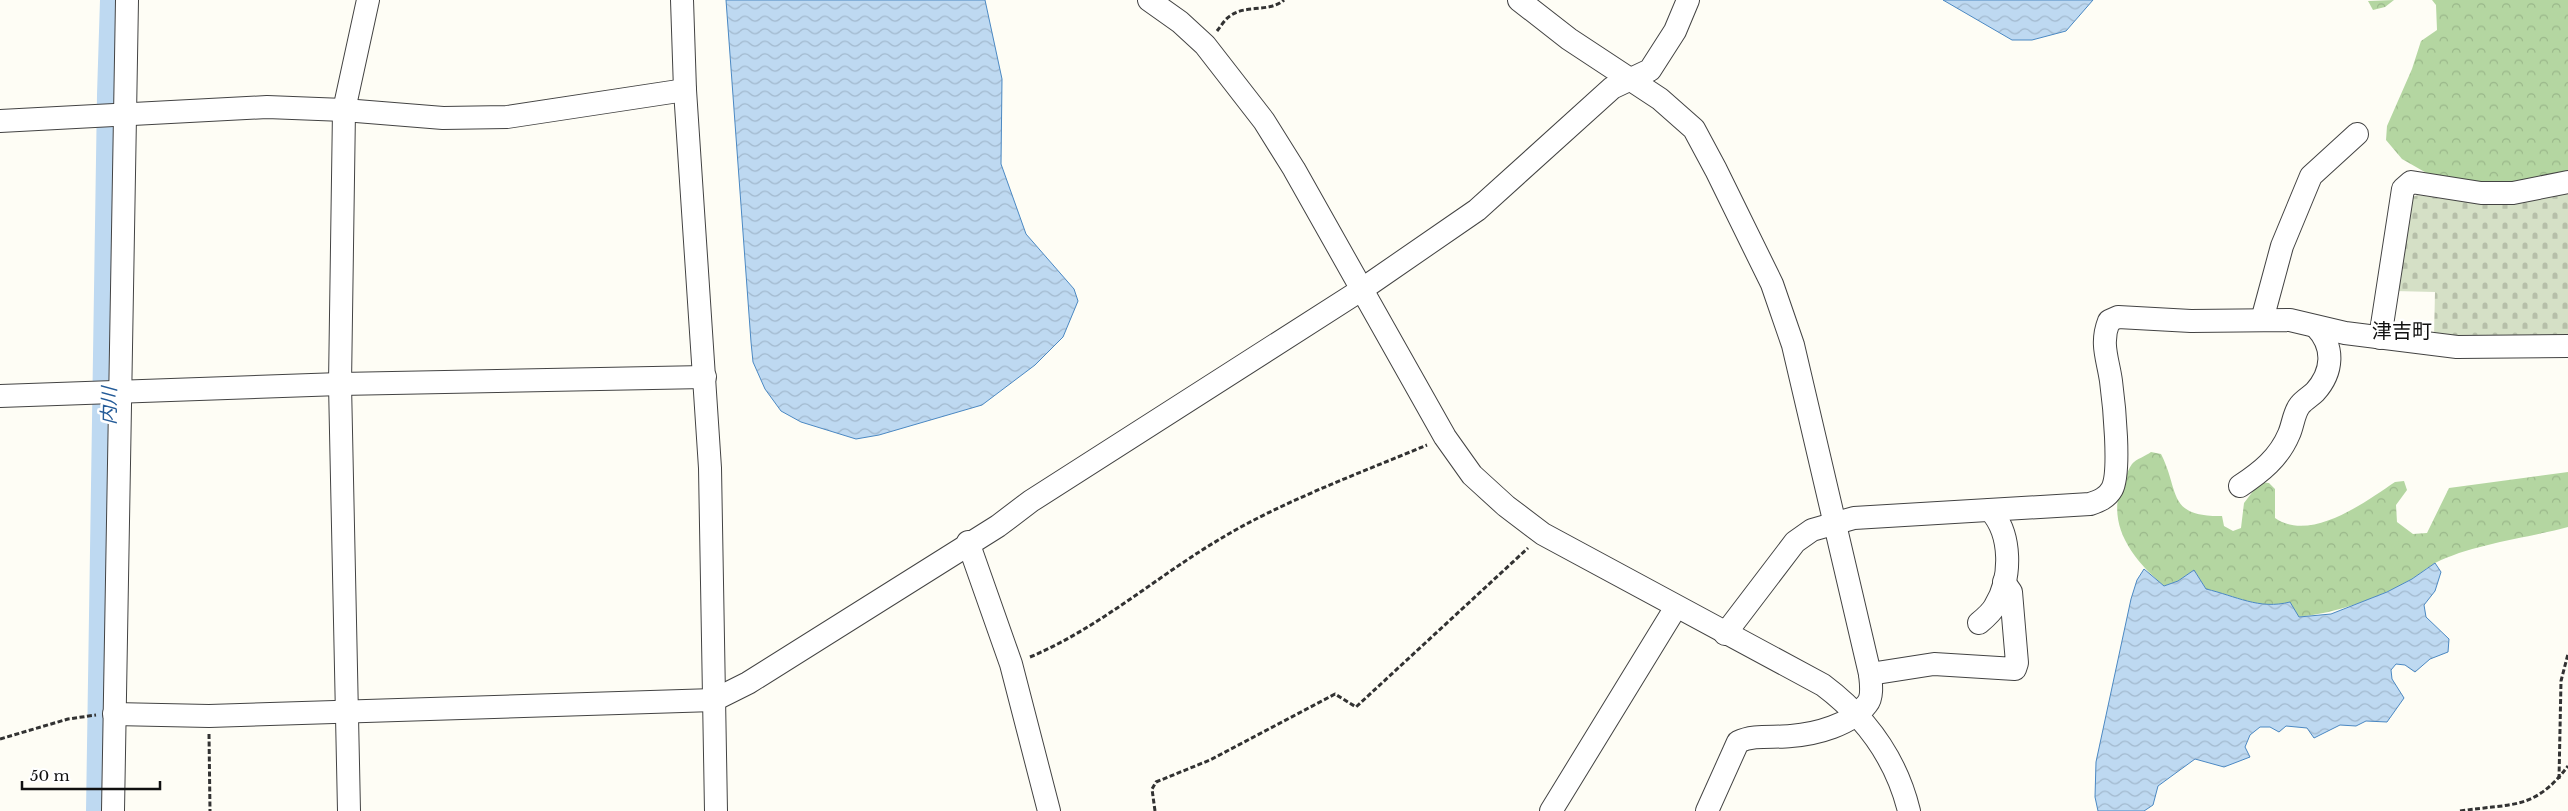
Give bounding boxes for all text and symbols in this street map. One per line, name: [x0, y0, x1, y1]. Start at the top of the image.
district label: 津吉町: [2372, 319, 2432, 343]
water label: 内川: [97, 385, 121, 425]
scale bar: [22, 758, 160, 790]
text: 50 m: [30, 766, 70, 785]

